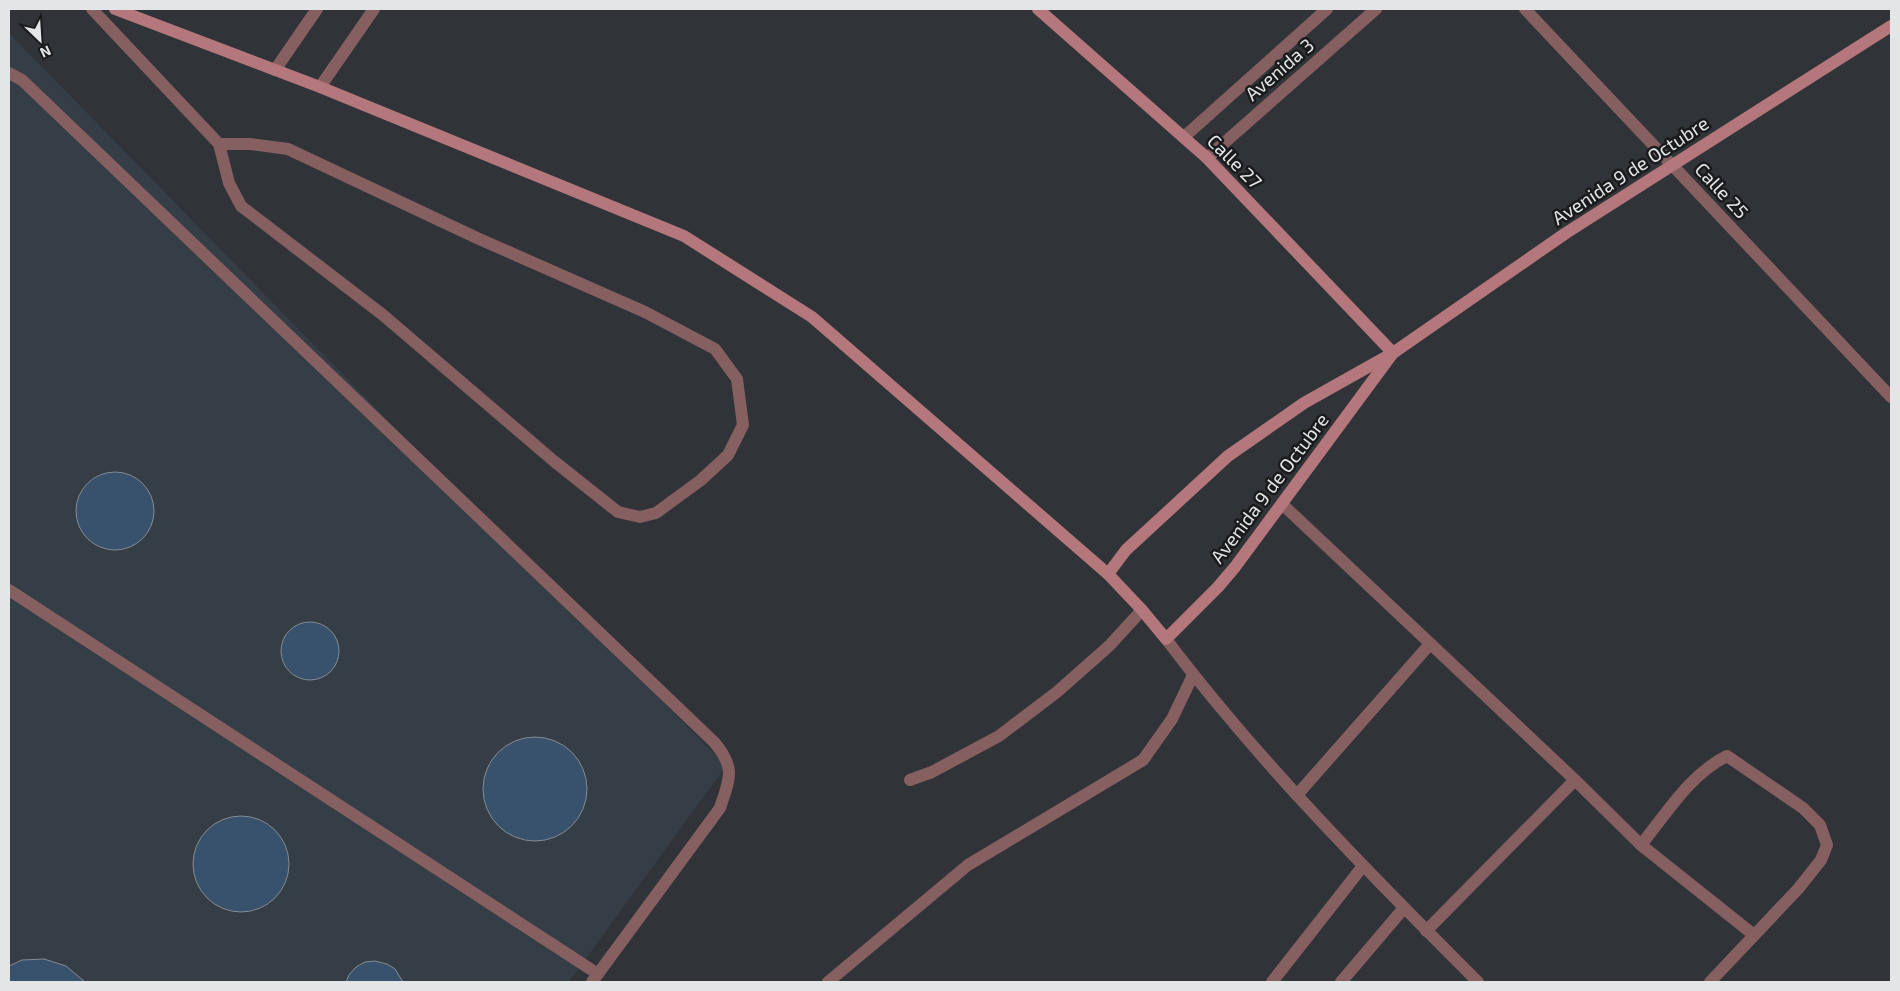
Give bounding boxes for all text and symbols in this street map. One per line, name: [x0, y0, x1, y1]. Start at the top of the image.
north arrow: [15, 15, 65, 65]
street label: Avenida 3: [1240, 33, 1318, 105]
text: N: [38, 42, 54, 62]
street label: Avenida 9 de Octubre: [1548, 111, 1712, 229]
street label: Calle 27: [1203, 129, 1267, 193]
street label: Calle 25: [1690, 157, 1754, 223]
street label: Avenida 9 de Octubre: [1205, 408, 1333, 568]

